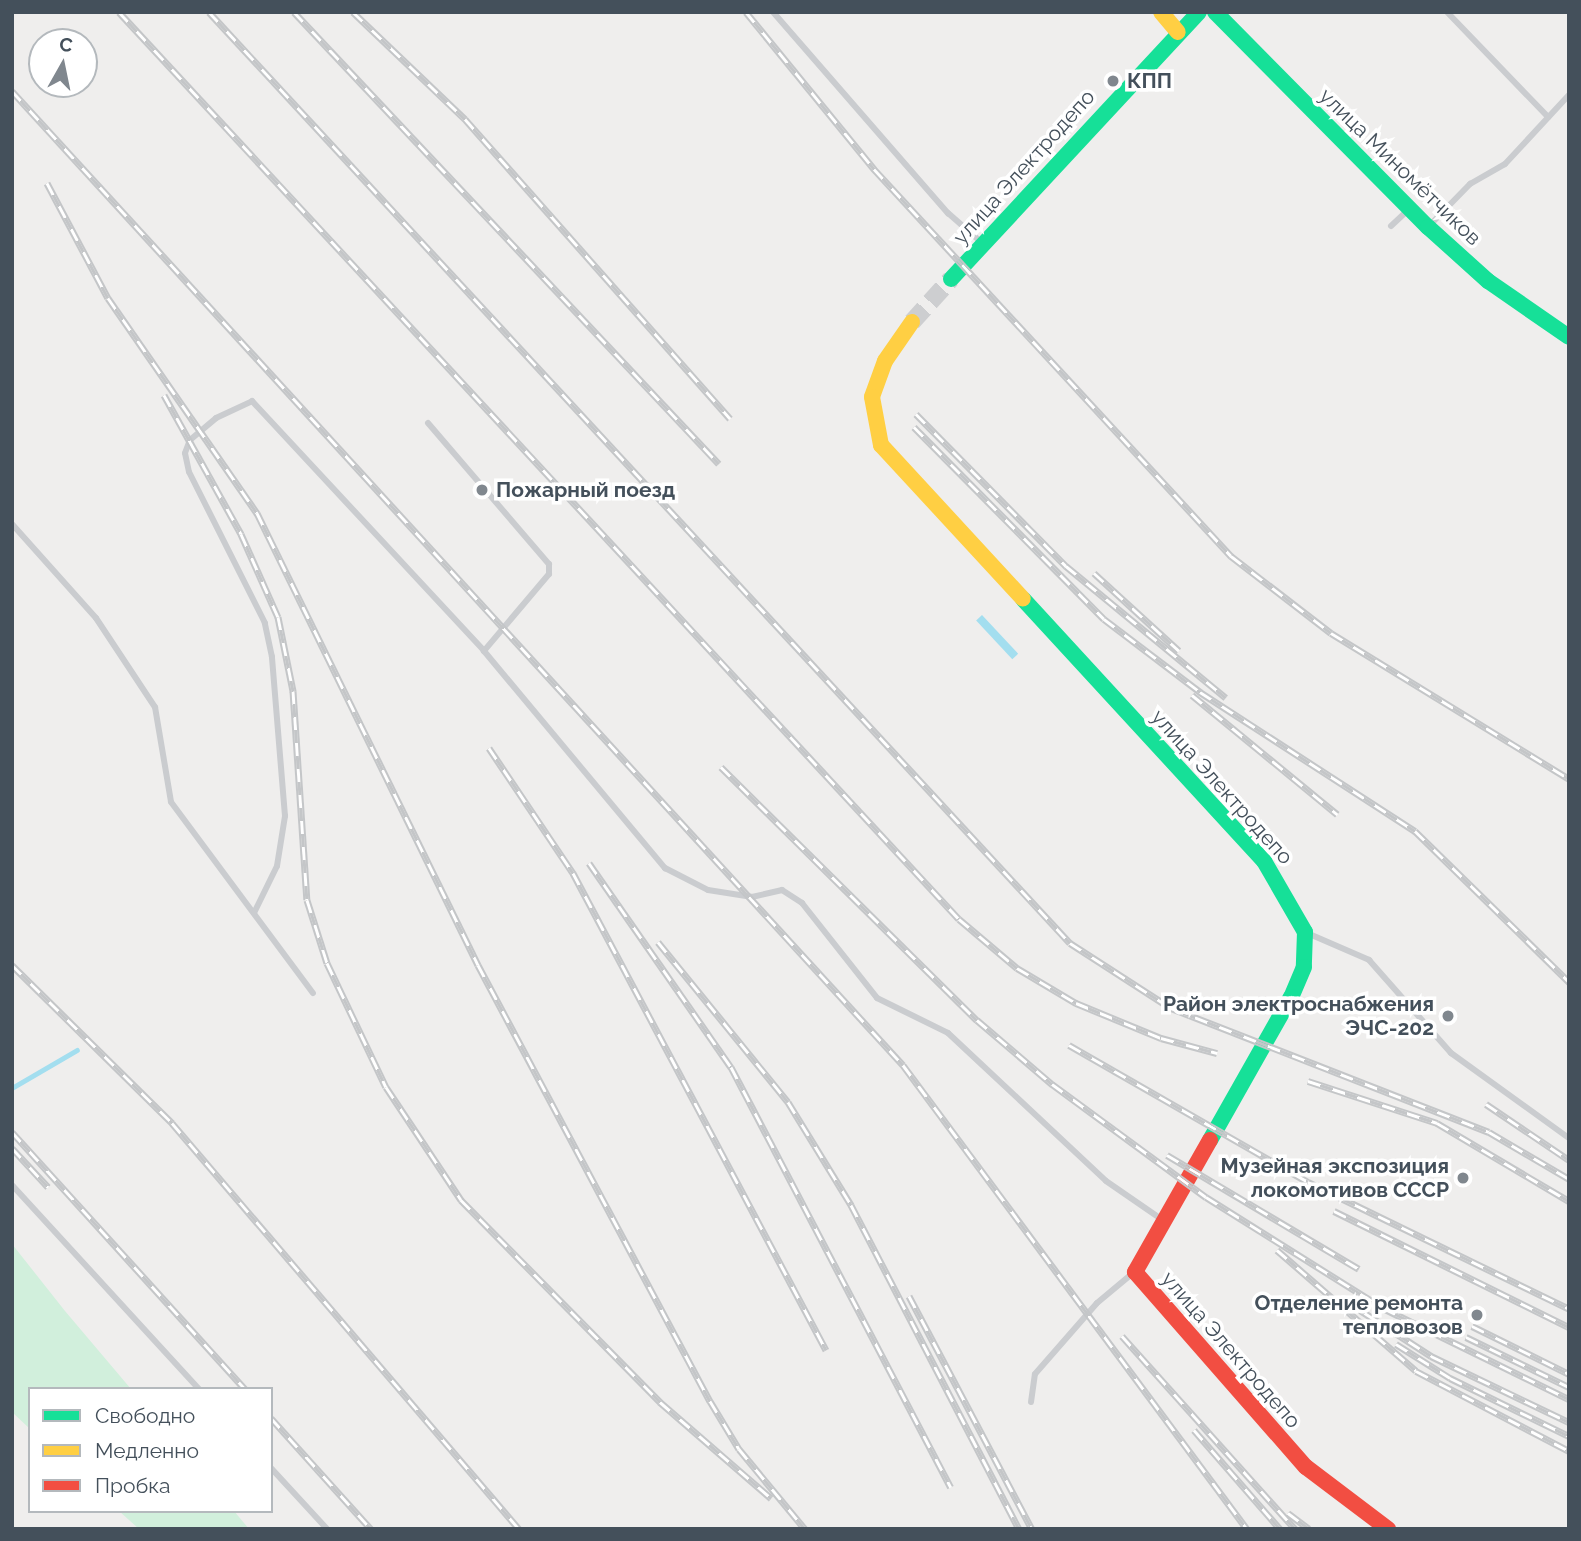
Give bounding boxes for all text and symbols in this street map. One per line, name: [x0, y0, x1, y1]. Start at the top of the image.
north arrow: [28, 28, 98, 98]
text: С: [58, 32, 74, 56]
place label: КПП: [1127, 68, 1172, 94]
marker: КПП: [1105, 73, 1121, 89]
street label: улица Миномётчиков: [1314, 83, 1486, 251]
street label: улица Электродепо: [948, 84, 1100, 250]
place label: Пожарный поезд: [496, 477, 675, 503]
marker: Пожарный поезд: [474, 482, 490, 498]
street label: улица Электродепо: [1146, 704, 1298, 870]
place label: Район электроснабжения ЭЧС-202: [1163, 991, 1434, 1041]
marker: Район электроснабжения ЭЧС-202: [1440, 1008, 1456, 1024]
place label: Музейная экспозиция локомотивов СССР: [1221, 1153, 1449, 1203]
marker: Музейная экспозиция локомотивов СССР: [1455, 1170, 1471, 1186]
street label: улица Электродепо: [1156, 1266, 1306, 1434]
place label: Отделение ремонта тепловозов: [1255, 1290, 1463, 1340]
marker: Отделение ремонта тепловозов: [1469, 1307, 1485, 1323]
legend: [28, 1387, 273, 1513]
text: Свободно: [95, 1403, 195, 1428]
text: Медленно: [95, 1438, 199, 1463]
text: Пробка: [95, 1473, 171, 1498]

